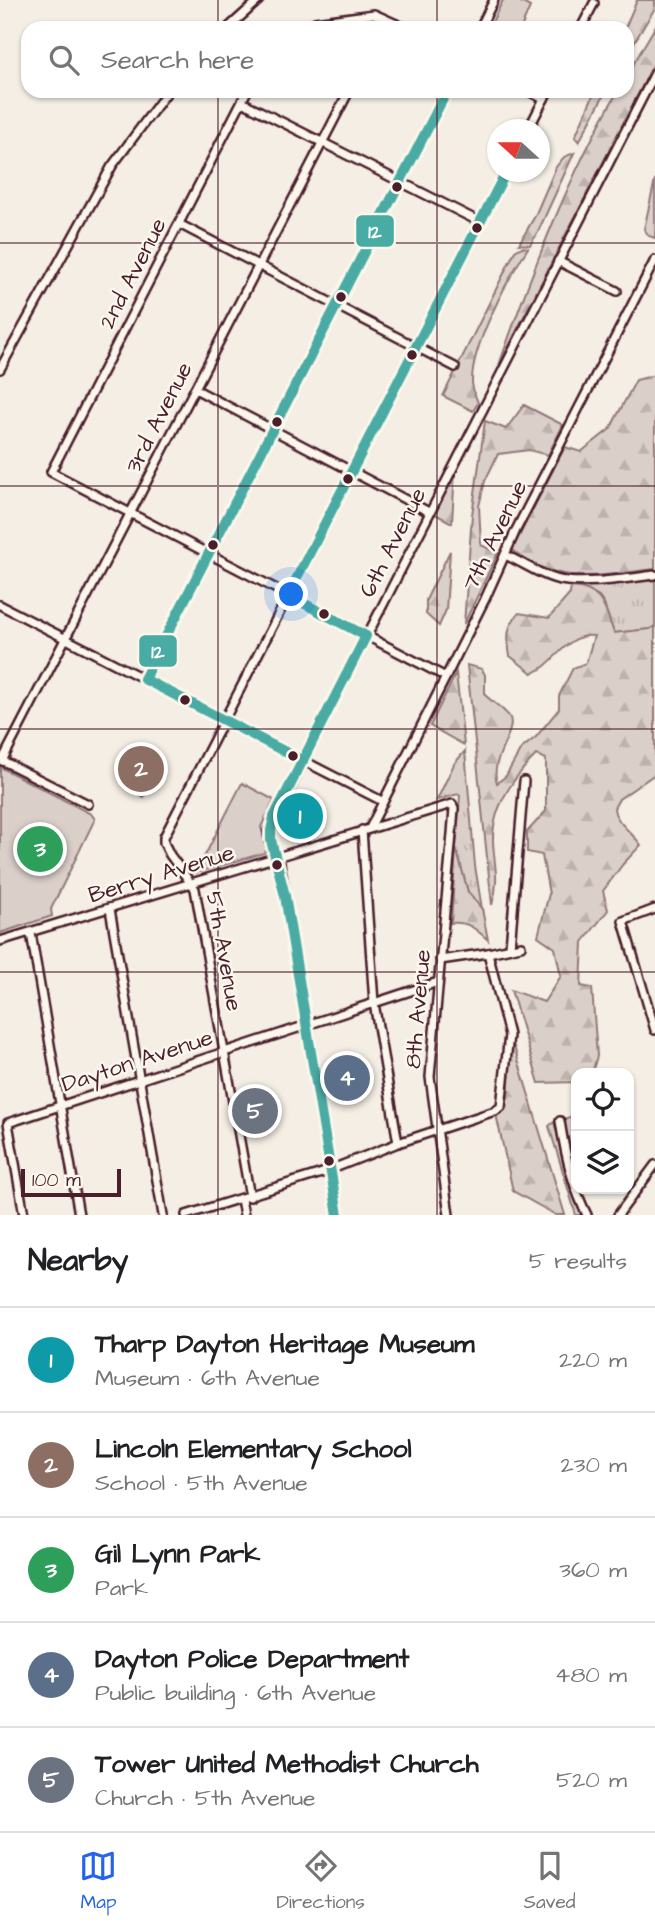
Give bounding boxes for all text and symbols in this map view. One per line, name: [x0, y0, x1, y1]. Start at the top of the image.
search box: [21, 21, 634, 98]
icon: search: [45, 41, 83, 79]
text: Search here: [101, 42, 254, 78]
north arrow: [487, 119, 550, 182]
unlabelled marker: [390, 180, 404, 194]
street label: 2nd Avenue: [91, 213, 174, 334]
line badge: 12: [355, 214, 395, 248]
text: 12: [368, 219, 382, 246]
unlabelled marker: [470, 221, 484, 235]
unlabelled marker: [334, 290, 348, 304]
unlabelled marker: [405, 348, 419, 362]
street label: 3rd Avenue: [117, 357, 200, 478]
unlabelled marker: [270, 415, 284, 429]
unlabelled marker: [341, 472, 355, 486]
street label: 7th Avenue: [454, 475, 535, 596]
street label: 6th Avenue: [352, 482, 434, 603]
unlabelled marker: [206, 538, 220, 552]
your location: [274, 577, 308, 611]
unlabelled marker: [317, 607, 331, 621]
line badge: 12: [138, 634, 178, 668]
text: 12: [151, 639, 165, 666]
unlabelled marker: [178, 693, 192, 707]
pin: 2: [118, 743, 164, 795]
unlabelled marker: [286, 749, 300, 763]
pin: 1: [277, 790, 323, 842]
pin: 3: [17, 823, 63, 875]
street label: Berry Avenue: [85, 837, 238, 912]
unlabelled marker: [270, 858, 284, 872]
street label: 5th Avenue: [198, 889, 250, 1013]
street label: 8th Avenue: [397, 948, 439, 1070]
street label: Dayton Avenue: [58, 1021, 217, 1101]
pin: 4: [324, 1052, 370, 1104]
map controls: [571, 1068, 634, 1194]
button: locate: [571, 1068, 634, 1131]
pin: 5: [232, 1085, 278, 1137]
button: layers: [571, 1131, 634, 1194]
unlabelled marker: [322, 1154, 336, 1168]
scale bar: [21, 1166, 121, 1198]
text: 100 m: [32, 1167, 81, 1194]
text: Nearby: [28, 1240, 128, 1282]
text: 5 results: [529, 1245, 627, 1277]
text: Tharp Dayton Heritage Museum: [95, 1326, 474, 1362]
text: 1: [50, 1344, 52, 1376]
text: 220 m: [559, 1344, 627, 1376]
text: Museum · 6th Avenue: [95, 1362, 320, 1394]
text: Lincoln Elementary School: [95, 1431, 412, 1467]
text: 2: [44, 1449, 58, 1481]
text: 230 m: [561, 1449, 627, 1481]
text: School · 5th Avenue: [95, 1467, 308, 1499]
text: Gil Lynn Park: [95, 1536, 260, 1572]
text: 3: [45, 1554, 57, 1586]
text: 360 m: [559, 1554, 627, 1586]
text: Park: [95, 1572, 148, 1604]
text: Dayton Police Department: [95, 1641, 409, 1677]
text: 4: [43, 1659, 59, 1691]
text: 480 m: [555, 1659, 627, 1691]
text: Public building · 6th Avenue: [95, 1677, 376, 1709]
text: Tower United Methodist Church: [95, 1746, 479, 1782]
text: 5: [43, 1764, 59, 1796]
text: 520 m: [556, 1764, 627, 1796]
text: Church · 5th Avenue: [95, 1782, 316, 1814]
tab: Map: [79, 1847, 117, 1916]
tab: Directions: [276, 1847, 365, 1916]
tab: Saved: [524, 1847, 575, 1916]

